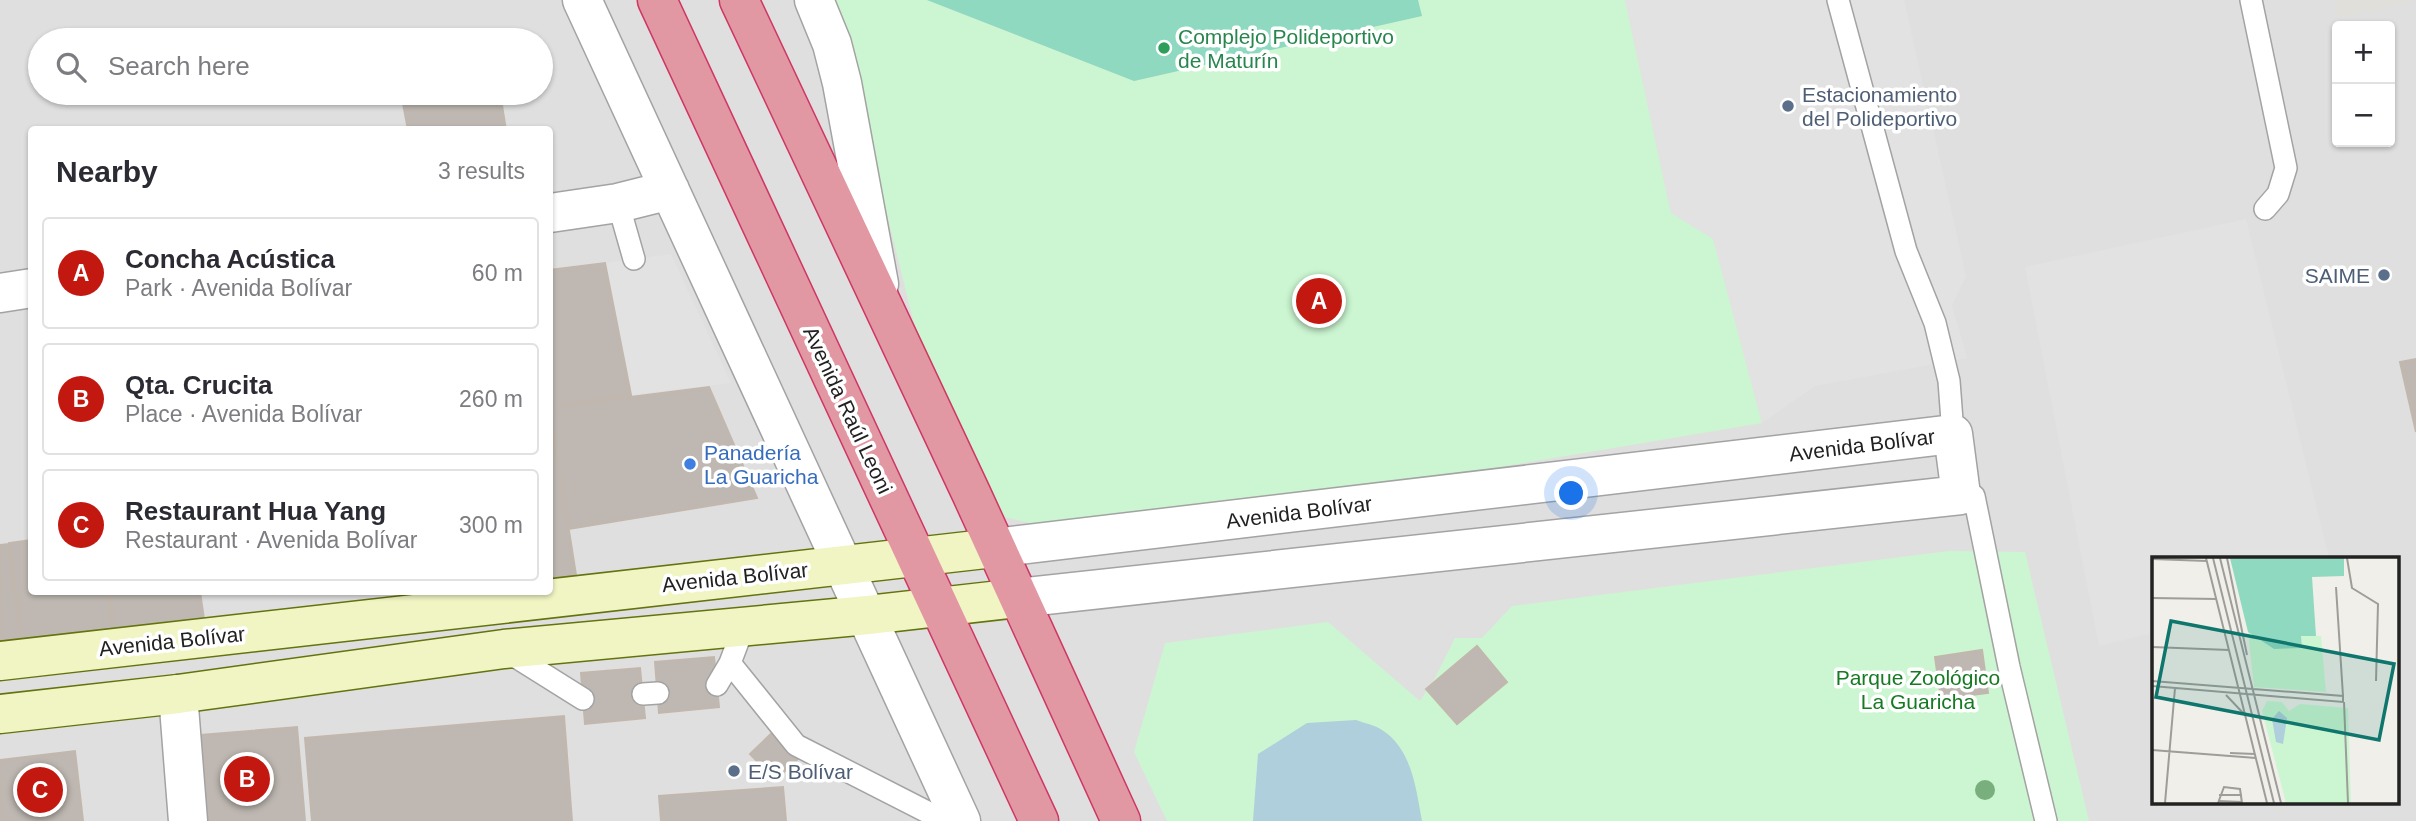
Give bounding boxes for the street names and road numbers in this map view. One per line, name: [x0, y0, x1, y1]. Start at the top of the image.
street label: Avenida Raúl Leoni: [799, 323, 897, 497]
street label: Avenida Bolívar: [1788, 425, 1936, 465]
street label: Avenida Bolívar: [1225, 492, 1373, 532]
street label: Avenida Bolívar: [661, 558, 809, 596]
street label: Avenida Bolívar: [98, 622, 246, 660]

